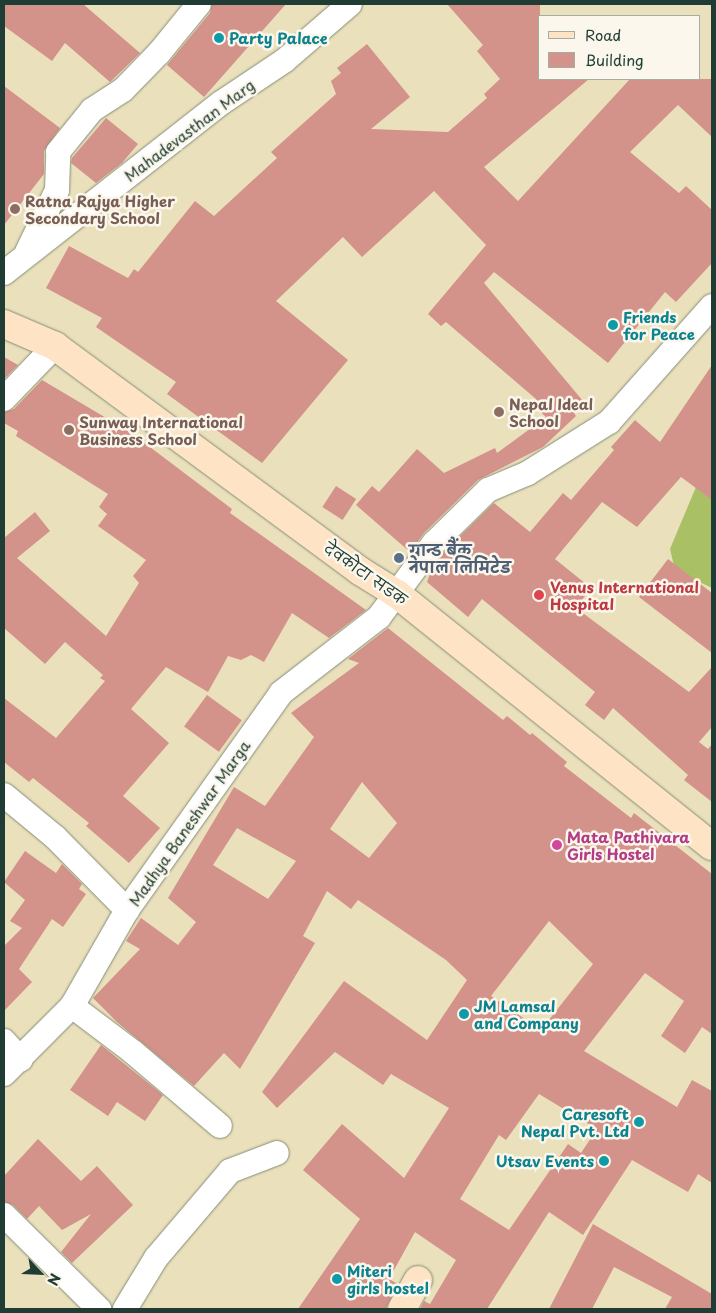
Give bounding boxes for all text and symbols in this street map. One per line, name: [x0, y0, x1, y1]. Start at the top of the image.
legend: [538, 15, 701, 80]
text: Road: [585, 23, 621, 46]
place label: Party Palace: [229, 29, 328, 47]
marker: Party Palace: [213, 32, 225, 44]
text: Building: [585, 48, 644, 71]
street label: Mahadevasthan Marg: [121, 76, 257, 184]
place label: Ratna Rajya Higher Secondary School: [25, 191, 175, 226]
marker: Ratna Rajya Higher Secondary School: [9, 203, 21, 215]
place label: Friends for Peace: [623, 307, 696, 342]
marker: Friends for Peace: [607, 319, 619, 331]
place label: Nepal Ideal School: [509, 394, 594, 429]
marker: Nepal Ideal School: [493, 406, 505, 418]
place label: Sunway International Business School: [79, 412, 244, 447]
marker: Sunway International Business School: [63, 424, 75, 436]
street label: देवकोटा सडक: [321, 538, 411, 608]
place label: ग्रान्ड बैंक नेपाल लिमिटेड: [409, 540, 511, 575]
marker: ग्रान्ड बैंक नेपाल लिमिटेड: [393, 552, 405, 564]
place label: Venus International Hospital: [550, 577, 699, 612]
marker: Venus International Hospital: [532, 588, 546, 602]
street label: Madhya Baneshwar Marga: [125, 737, 253, 909]
place label: Mata Pathivara Girls Hostel: [567, 827, 689, 862]
marker: Mata Pathivara Girls Hostel: [551, 839, 563, 851]
place label: JM Lamsal and Company: [474, 996, 580, 1031]
marker: JM Lamsal and Company: [458, 1008, 470, 1020]
place label: Caresoft Nepal Pvt. Ltd: [521, 1104, 629, 1139]
marker: Caresoft Nepal Pvt. Ltd: [633, 1116, 645, 1128]
place label: Utsav Events: [496, 1152, 594, 1170]
marker: Utsav Events: [598, 1155, 610, 1167]
north arrow: [15, 1248, 65, 1298]
place label: Miteri girls hostel: [347, 1261, 429, 1296]
text: N: [42, 1270, 66, 1289]
marker: Miteri girls hostel: [331, 1273, 343, 1285]

